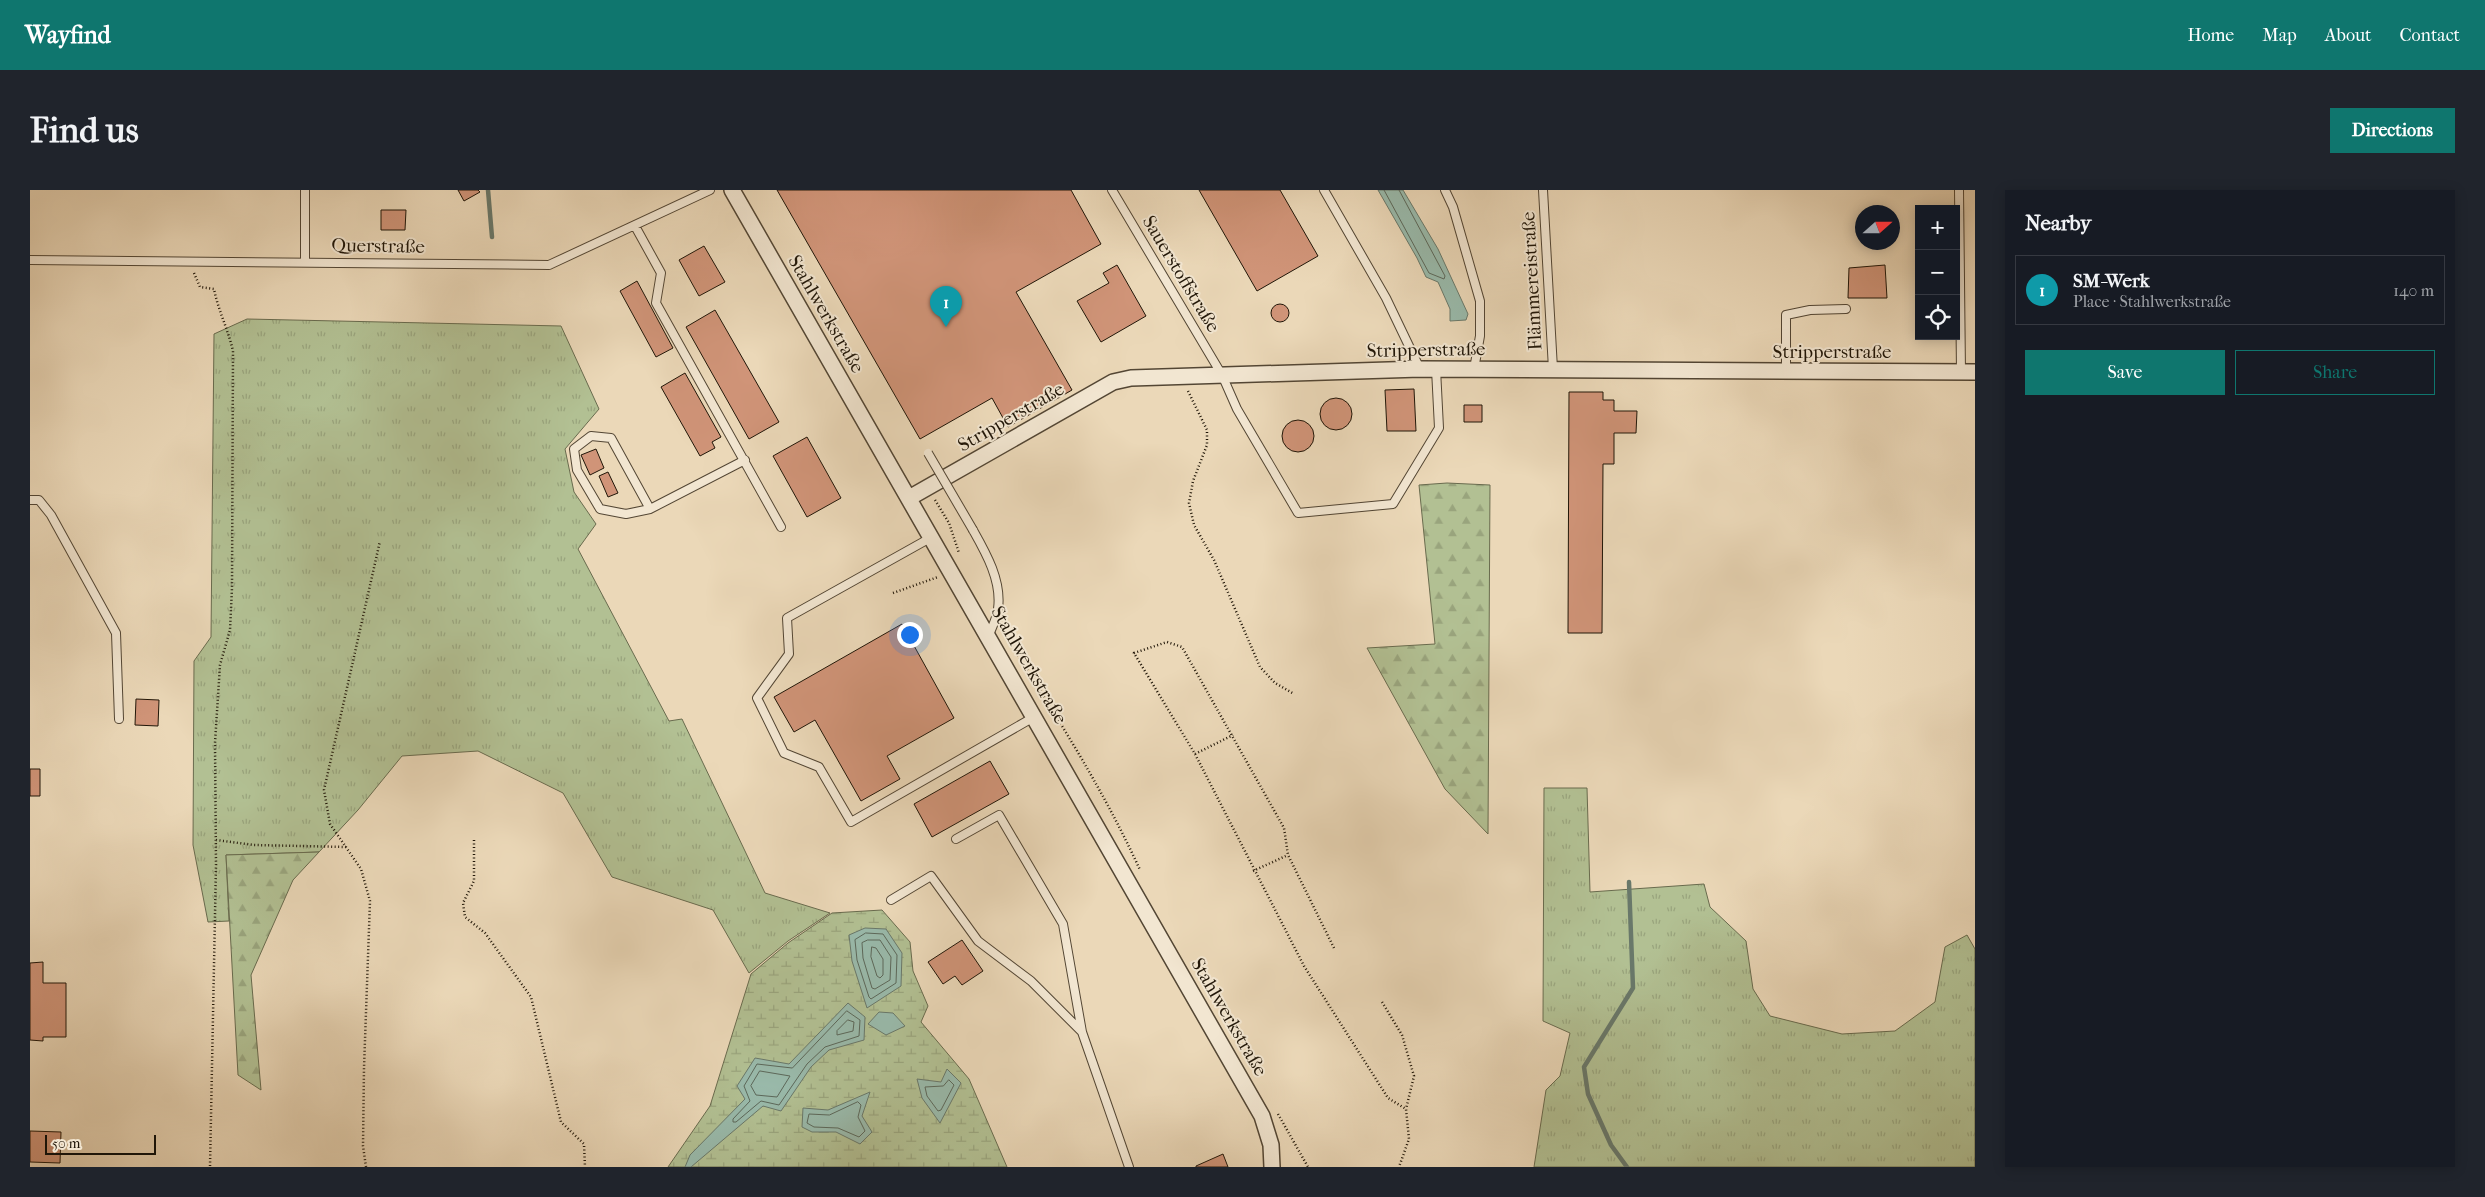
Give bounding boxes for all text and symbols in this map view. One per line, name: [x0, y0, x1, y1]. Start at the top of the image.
text: Wayfind: [25, 21, 111, 49]
text: Home: [2187, 25, 2234, 46]
text: Map: [2262, 25, 2297, 46]
text: About: [2325, 25, 2371, 46]
text: Contact: [2399, 25, 2460, 46]
button: Directions: [2330, 108, 2455, 153]
text: Find us: [30, 110, 139, 151]
north arrow: [1855, 205, 1900, 250]
map controls: [1915, 205, 1960, 340]
button: +: [1915, 205, 1960, 250]
street label: Flämmereistraße: [1517, 211, 1547, 351]
text: Nearby: [2025, 211, 2091, 235]
street label: Sauerstoffstraße: [1138, 212, 1224, 336]
street label: Querstraße: [331, 234, 425, 258]
button: −: [1915, 250, 1960, 295]
street label: Stahlwerkstraße: [783, 251, 869, 377]
text: SM-Werk: [2073, 270, 2150, 292]
text: 1: [2039, 281, 2045, 300]
text: 140 m: [2393, 281, 2434, 300]
pin: 1: [930, 286, 962, 327]
text: Place · Stahlwerkstraße: [2073, 292, 2231, 311]
button: locate: [1915, 295, 1960, 340]
street label: Stripperstraße: [1366, 338, 1486, 362]
street label: Stripperstraße: [1773, 341, 1891, 363]
button: Save: [2025, 350, 2225, 395]
button: Share: [2235, 350, 2435, 395]
street label: Stripperstraße: [954, 378, 1068, 456]
street label: Stahlwerkstraße: [986, 602, 1072, 728]
your location: [897, 622, 923, 648]
street label: Stahlwerkstraße: [1186, 954, 1272, 1080]
scale bar: [45, 1132, 156, 1155]
text: 50 m: [52, 1135, 80, 1152]

